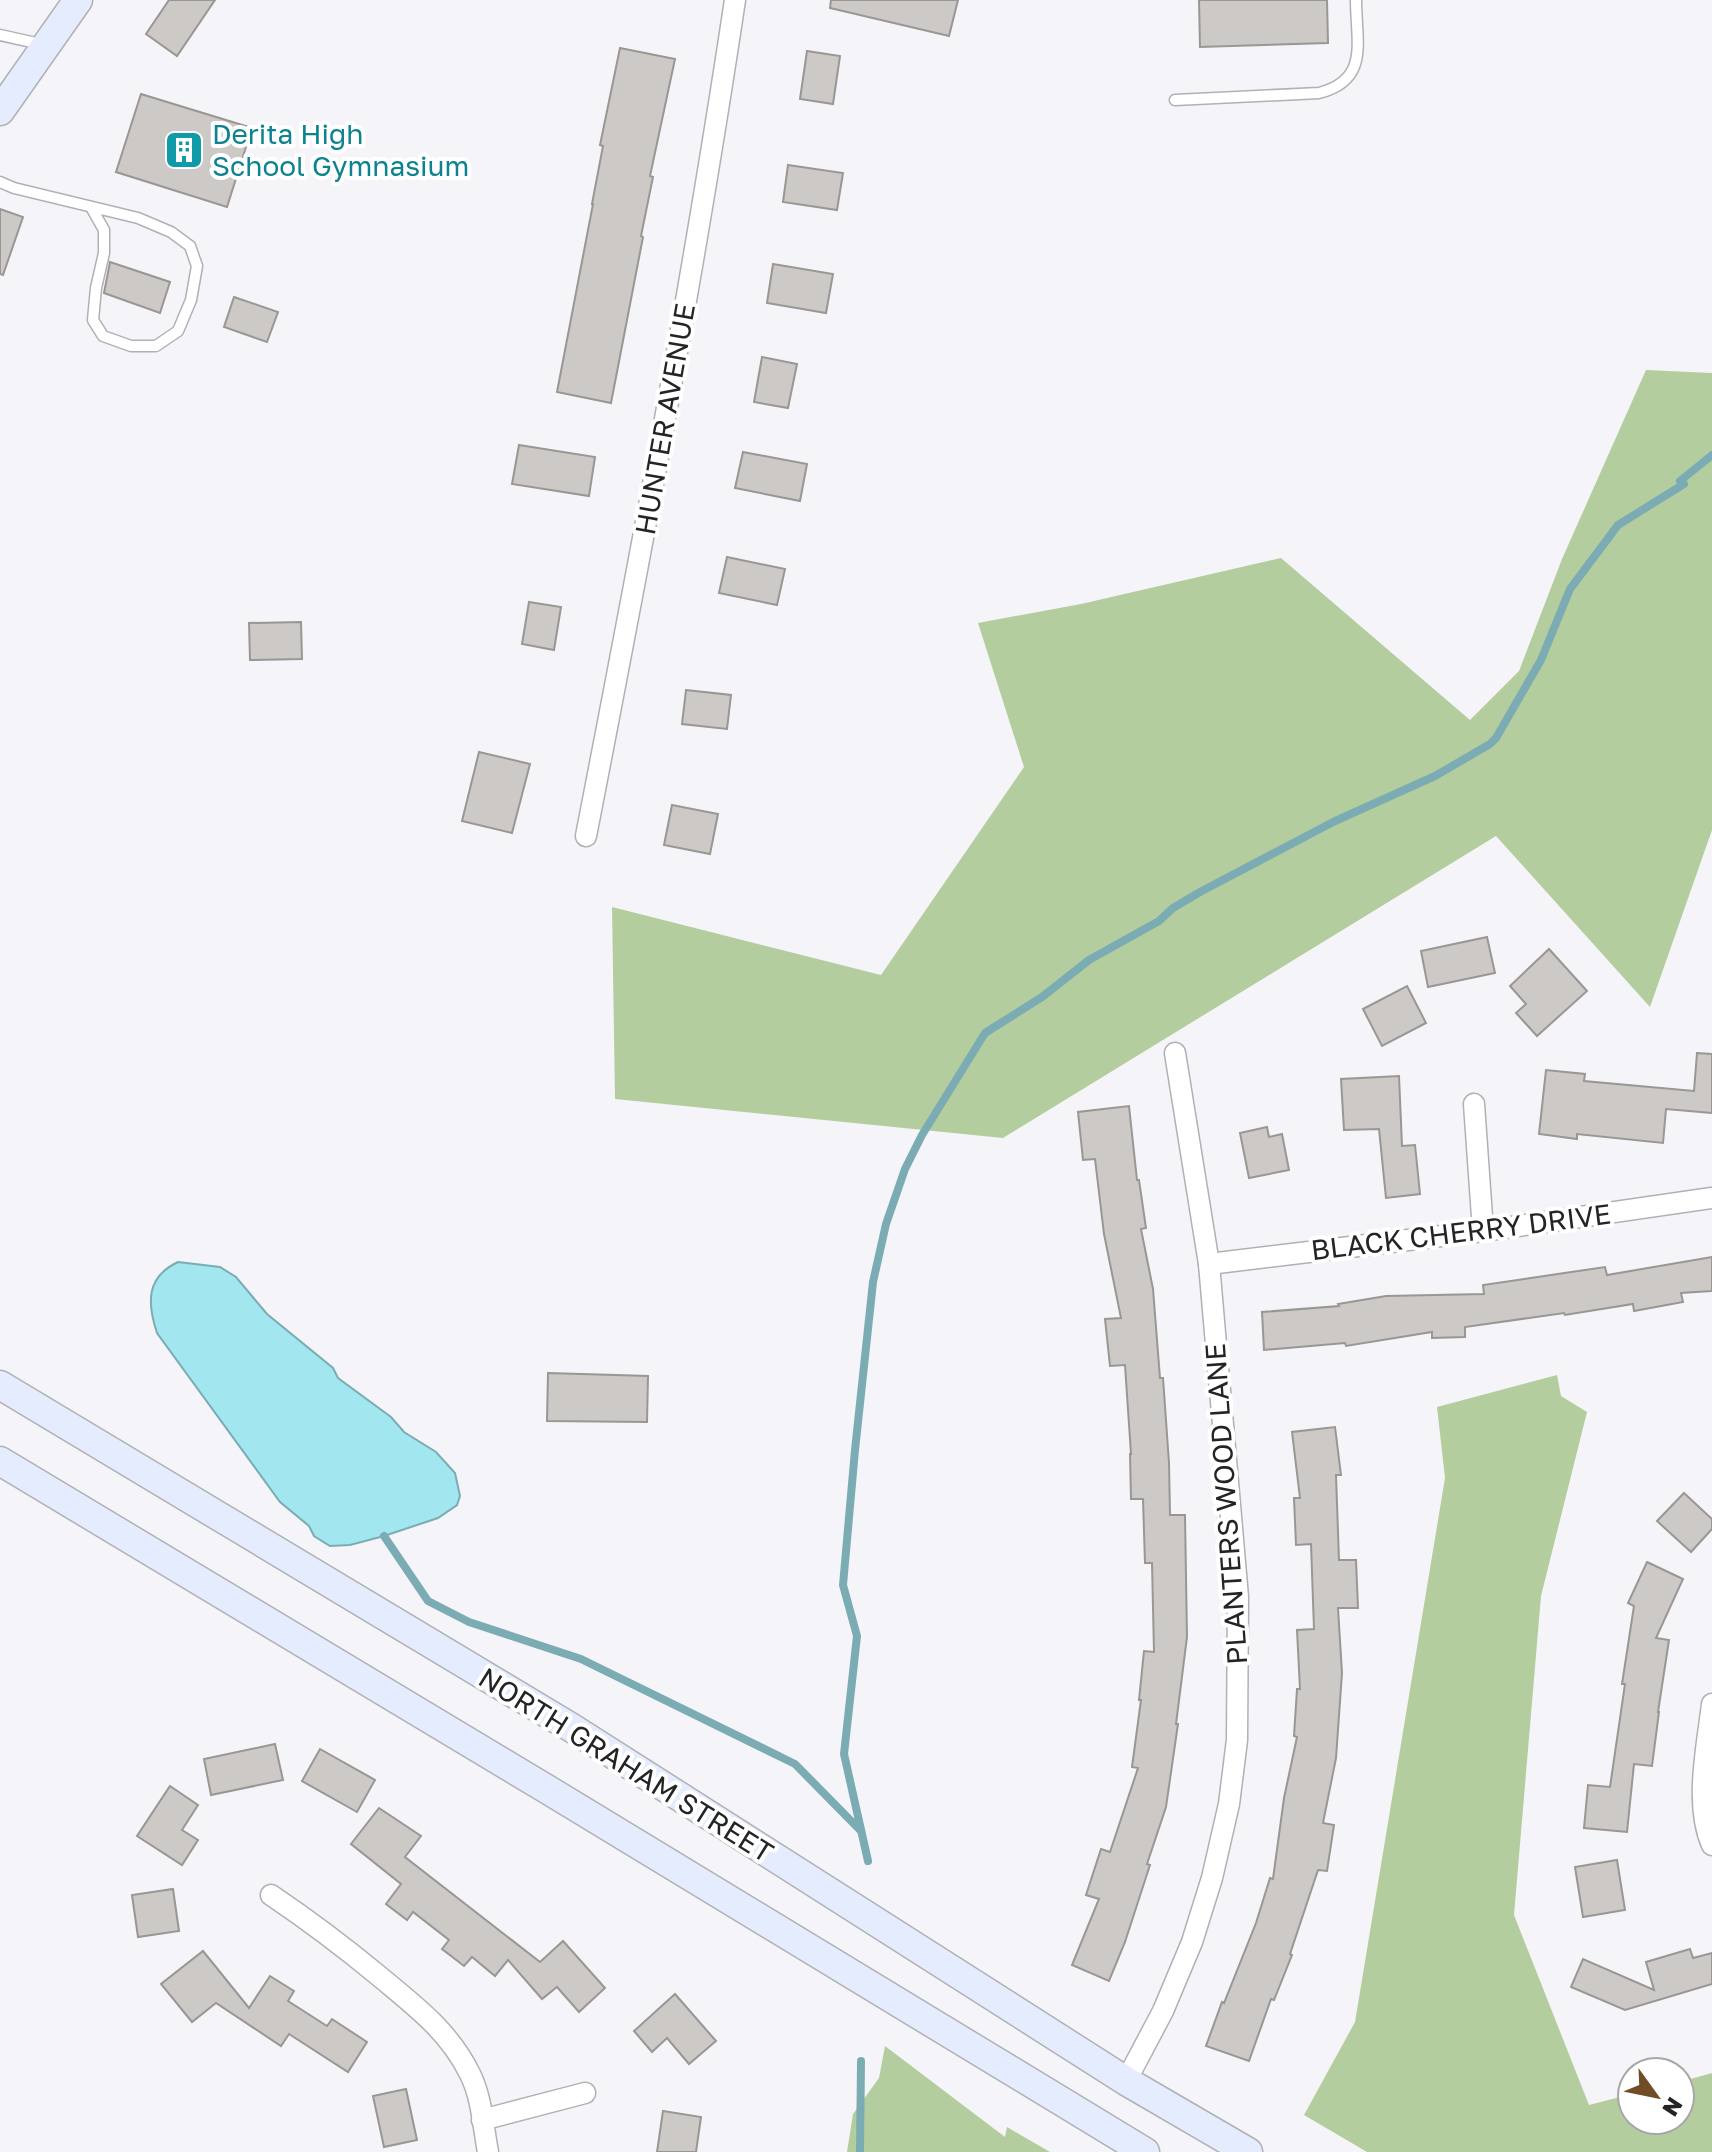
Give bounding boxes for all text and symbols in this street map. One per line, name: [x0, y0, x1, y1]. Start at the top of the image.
place label: Derita High School Gymnasium: [212, 117, 469, 182]
building icon: Derita High School Gymnasium: [163, 129, 205, 171]
street label: HUNTER AVENUE: [628, 301, 701, 537]
street label: BLACK CHERRY DRIVE: [1309, 1197, 1613, 1266]
street label: PLANTERS WOOD LANE: [1198, 1342, 1253, 1666]
street label: NORTH GRAHAM STREET: [473, 1660, 780, 1869]
north arrow: [1616, 2056, 1696, 2136]
text: N: [1657, 2093, 1689, 2122]

